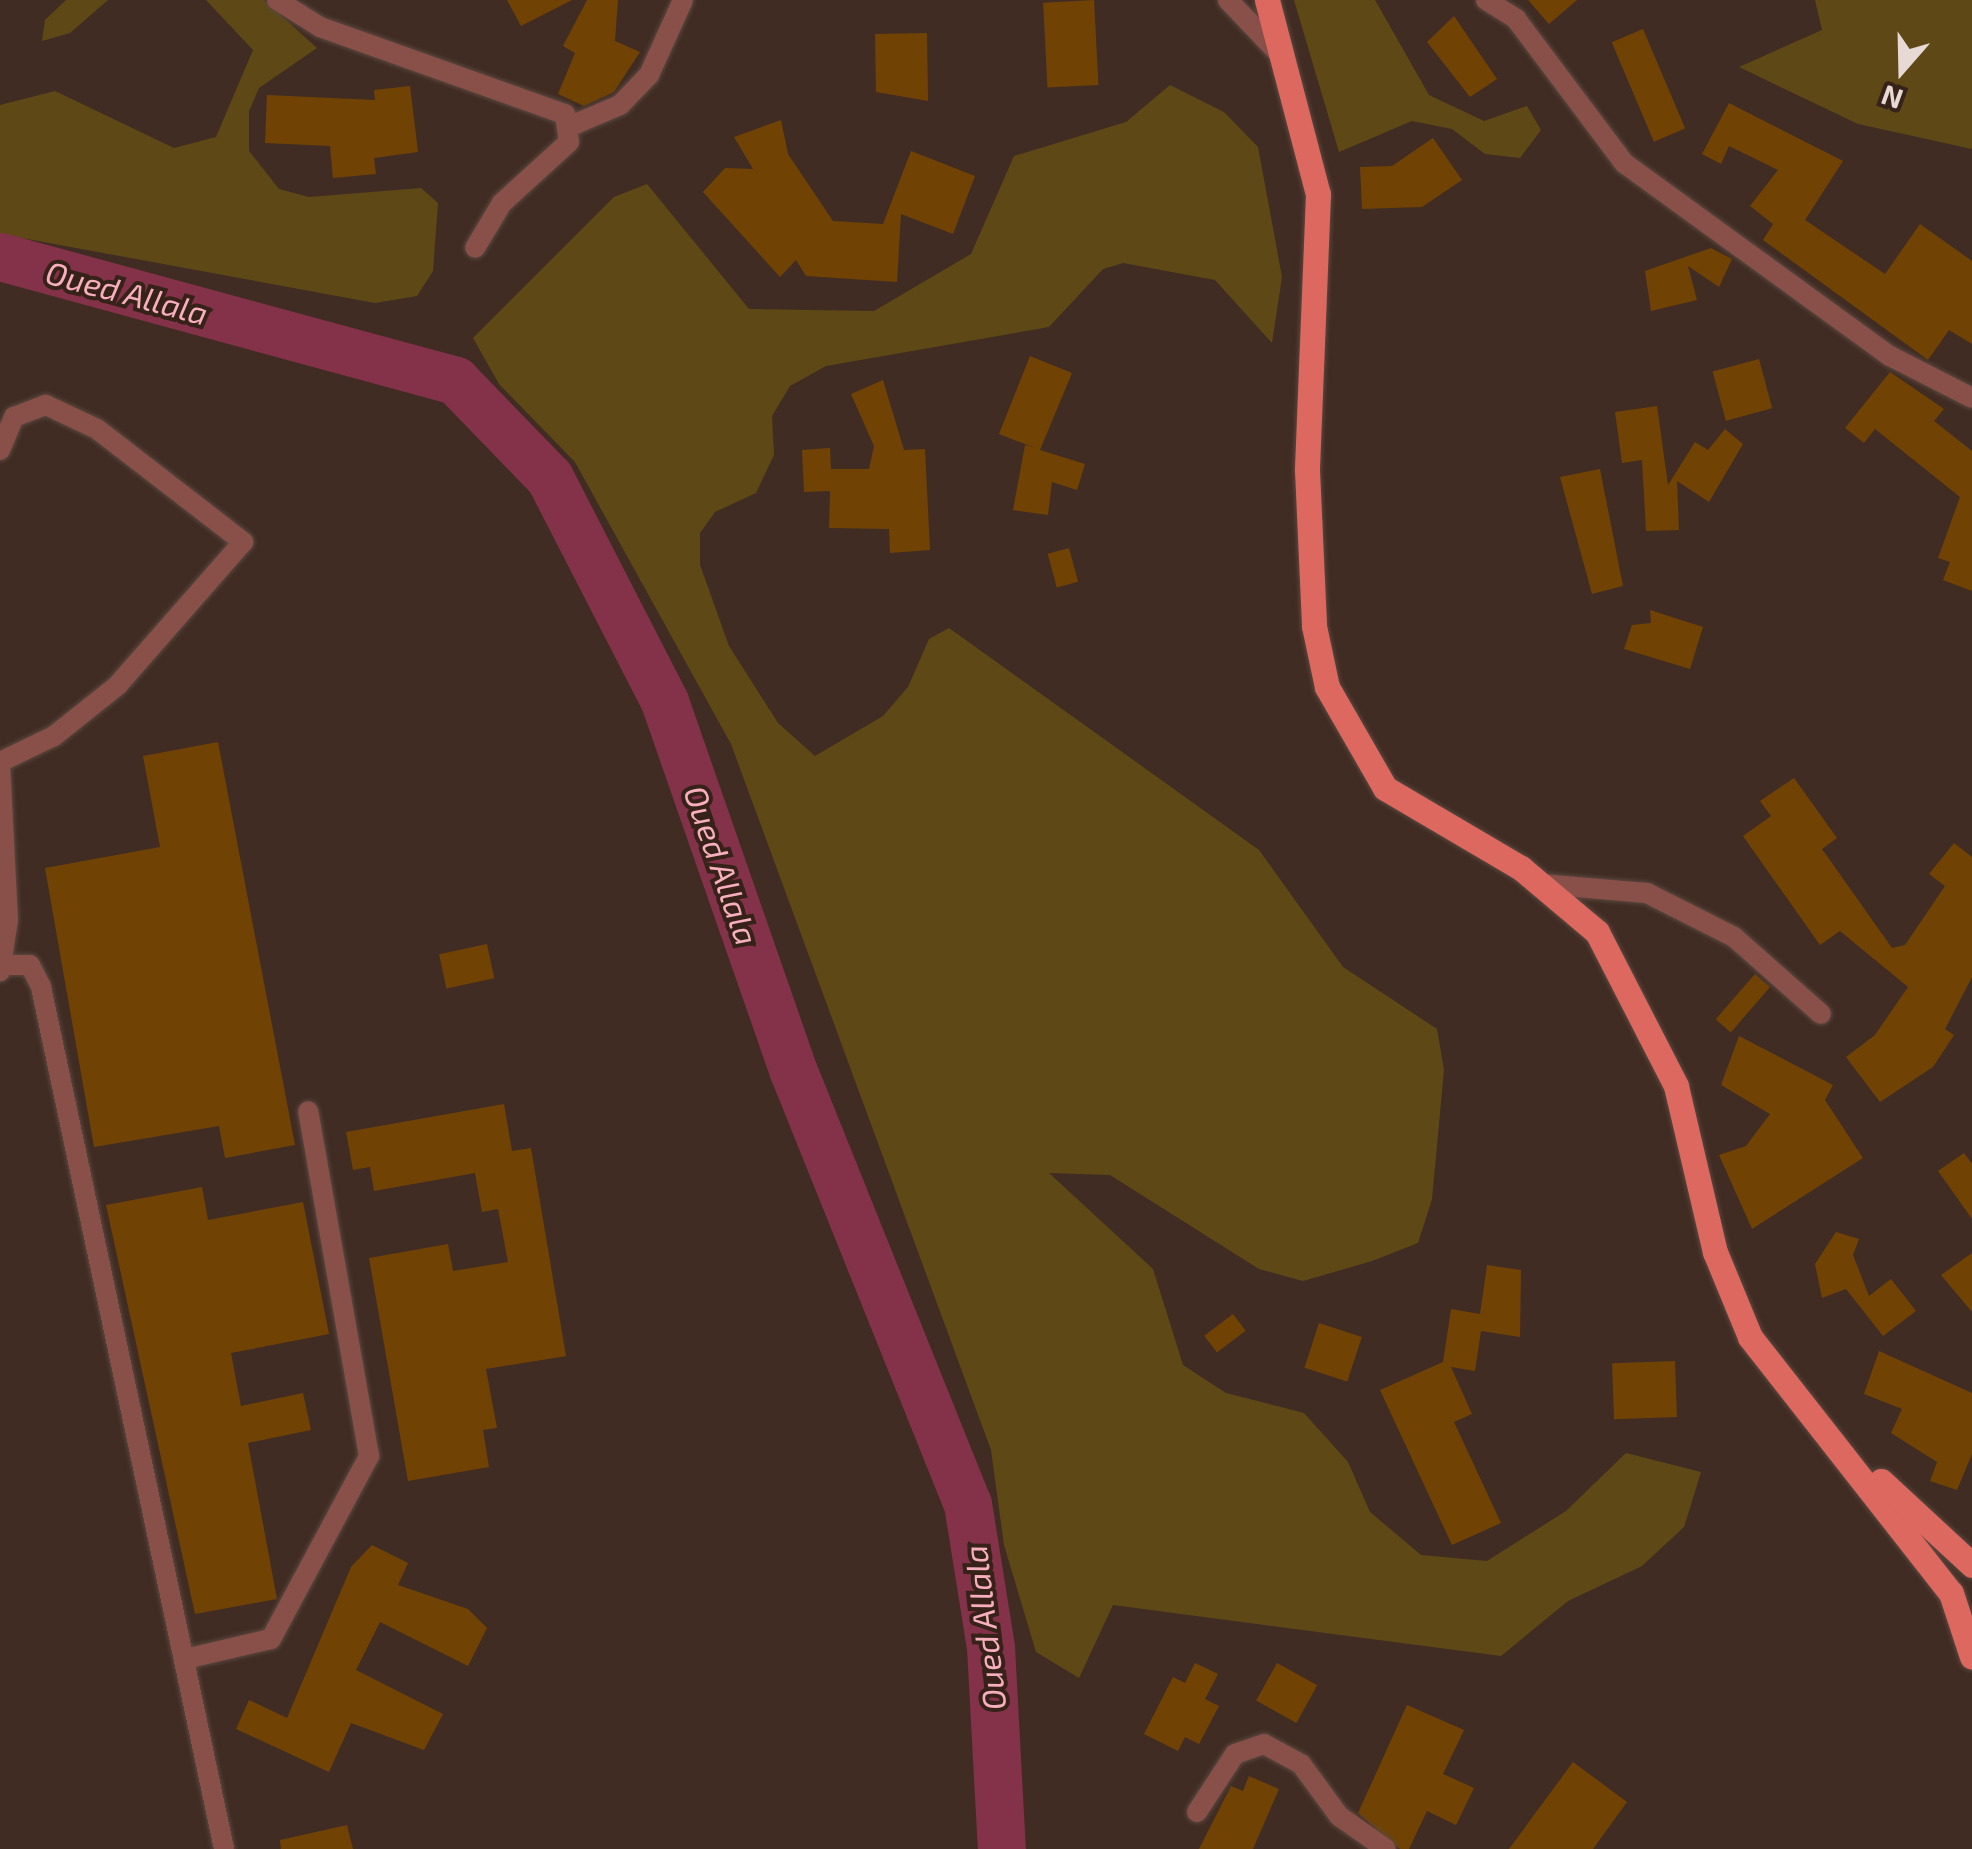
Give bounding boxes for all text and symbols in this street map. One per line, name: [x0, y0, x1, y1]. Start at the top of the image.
north arrow: [1852, 20, 1952, 120]
text: N: [1876, 79, 1907, 118]
water label: Oued Allala: [42, 252, 212, 332]
water label: Oued Allala: [677, 780, 767, 950]
water label: Oued Allala: [955, 1543, 1013, 1713]

